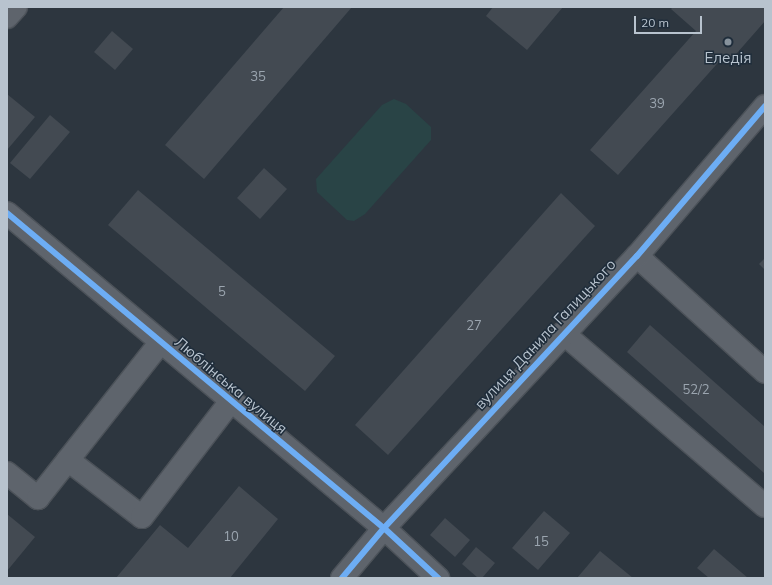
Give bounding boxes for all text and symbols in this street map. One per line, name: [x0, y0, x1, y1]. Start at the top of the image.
scale bar: [636, 8, 704, 34]
text: 20 m: [641, 15, 669, 30]
marker: Еледія: [722, 36, 734, 48]
place label: Еледія: [704, 49, 752, 67]
house number: 35: [250, 68, 266, 84]
house number: 39: [649, 95, 665, 111]
street label: вулиця Данила Галицького: [471, 255, 619, 413]
house number: 5: [218, 283, 226, 299]
house number: 27: [466, 317, 482, 333]
street label: Люблінська вулиця: [171, 333, 291, 437]
house number: 52/2: [682, 381, 710, 397]
house number: 10: [223, 528, 239, 544]
house number: 15: [533, 533, 549, 549]

